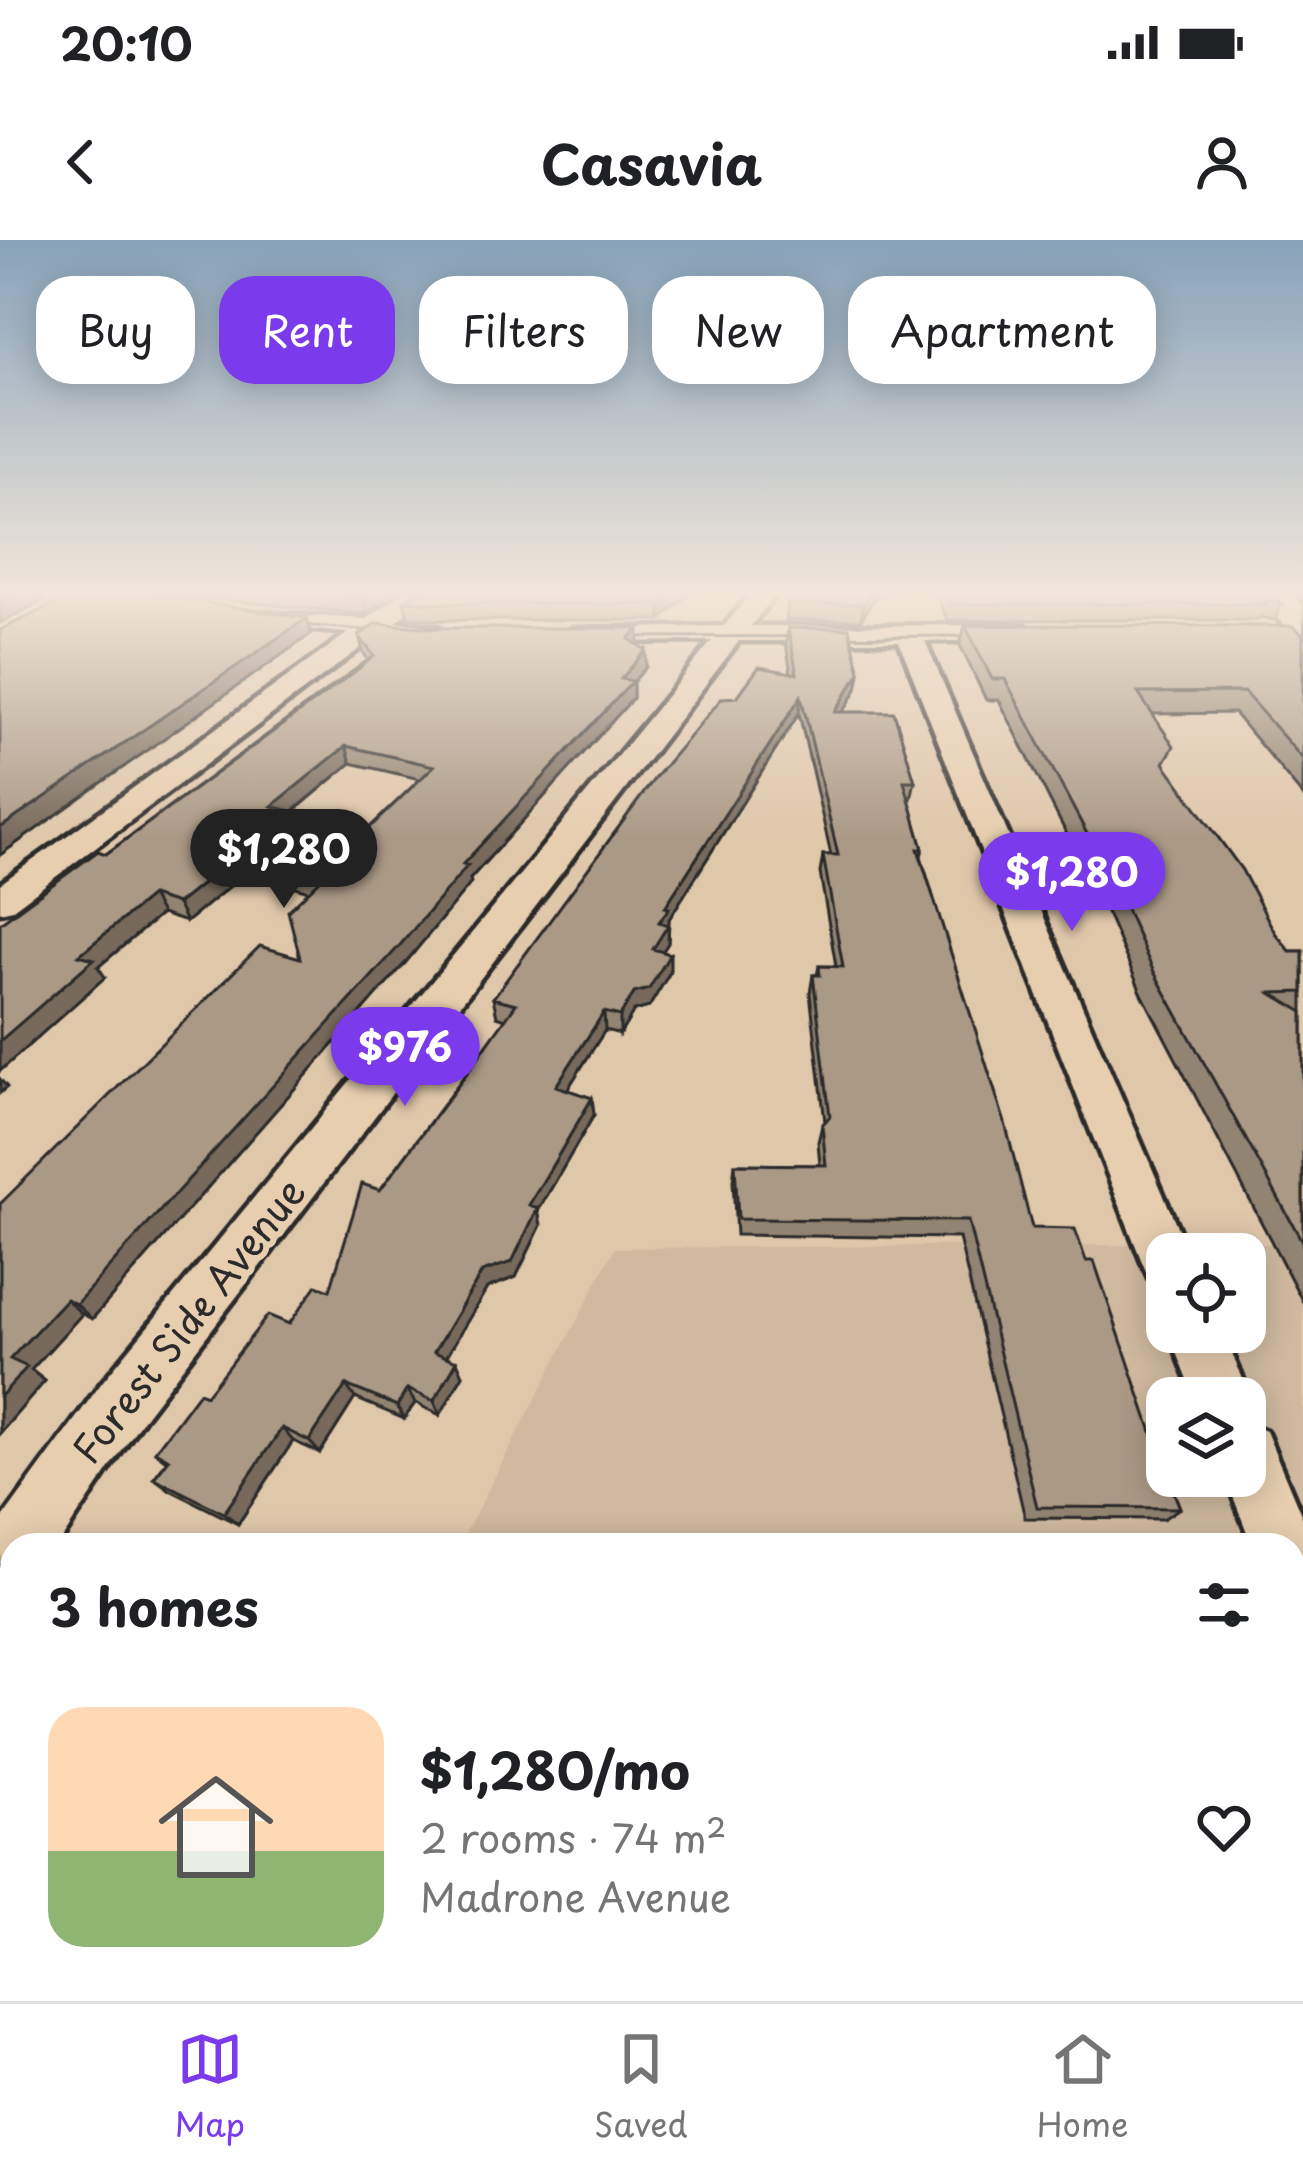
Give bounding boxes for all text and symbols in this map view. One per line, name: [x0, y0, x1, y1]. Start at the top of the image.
text: 20:10: [60, 8, 193, 76]
text: Casavia: [541, 122, 762, 203]
icon: back: [48, 129, 114, 195]
icon: person: [1189, 129, 1255, 195]
chip: Buy: [36, 276, 195, 384]
chip: Rent: [219, 276, 395, 384]
chip: Filters: [419, 276, 628, 384]
chip: New: [652, 276, 824, 384]
chip: Apartment: [848, 276, 1156, 384]
pin: $1,280: [186, 809, 382, 911]
text: $1,280: [217, 818, 351, 877]
pin: $1,280: [974, 832, 1170, 934]
text: $1,280: [1005, 841, 1139, 900]
pin: $976: [334, 1007, 476, 1109]
text: $976: [358, 1016, 452, 1075]
street label: Forest Side Avenue: [56, 1164, 318, 1475]
map controls: [1146, 1233, 1266, 1497]
button: locate: [1146, 1233, 1266, 1353]
button: layers: [1146, 1377, 1266, 1497]
text: 3 homes: [48, 1567, 259, 1644]
icon: filters: [1191, 1572, 1257, 1638]
text: $1,280/mo: [420, 1730, 690, 1807]
icon: home: [144, 1755, 288, 1899]
icon: heart: [1191, 1794, 1257, 1860]
text: 2 rooms · 74 m²: [420, 1807, 727, 1866]
text: Madrone Avenue: [420, 1866, 731, 1925]
tab: Map: [175, 2026, 245, 2148]
tab: Saved: [594, 2026, 688, 2148]
tab: Home: [1037, 2026, 1128, 2148]

